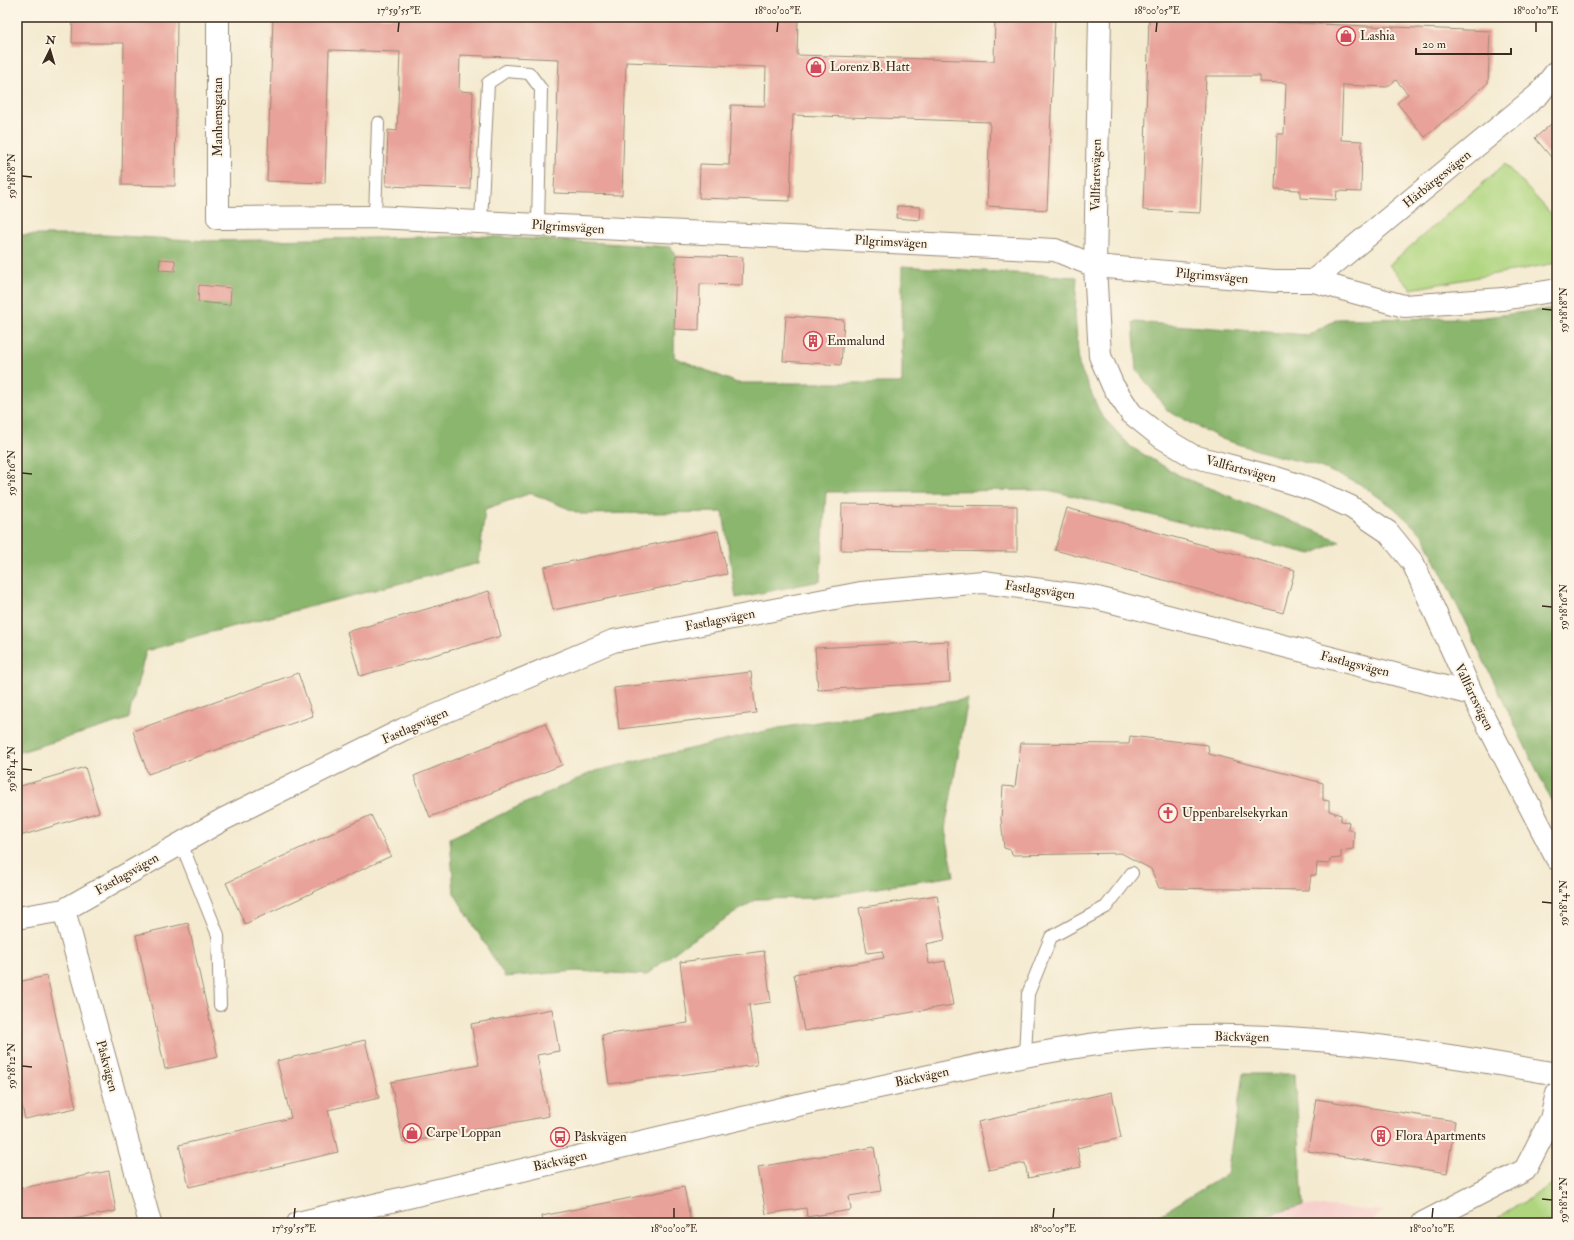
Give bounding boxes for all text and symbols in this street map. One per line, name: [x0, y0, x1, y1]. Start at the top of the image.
text: 17°59'55"E: [377, 5, 421, 17]
text: 18°00'00"E: [755, 5, 801, 17]
text: 18°00'05"E: [1134, 5, 1180, 17]
text: 18°00'10"E: [1514, 5, 1558, 17]
shop icon: Lashia: [1335, 25, 1357, 47]
place label: Lashia: [1360, 28, 1395, 44]
north arrow: [30, 30, 70, 70]
scale bar: [1416, 30, 1511, 56]
text: N: [44, 34, 57, 48]
text: 20 m: [1422, 37, 1447, 52]
shop icon: Lorenz B. Hatt: [805, 56, 827, 78]
place label: Lorenz B. Hatt: [830, 59, 910, 75]
street label: Manhemsgatan: [210, 77, 226, 157]
street label: Vallfartsvägen: [1087, 138, 1105, 211]
street label: Härbärgesvägen: [1400, 146, 1475, 211]
text: 59°18'18"N: [6, 153, 18, 199]
street label: Pilgrimsvägen: [531, 216, 605, 238]
street label: Pilgrimsvägen: [854, 232, 928, 252]
street label: Pilgrimsvägen: [1175, 265, 1249, 287]
text: 59°18'18"N: [1558, 287, 1570, 333]
building icon: Emmalund: [802, 330, 824, 352]
place label: Emmalund: [827, 333, 886, 349]
text: 59°18'16"N: [6, 450, 18, 496]
street label: Vallfartsvägen: [1204, 452, 1278, 486]
street label: Fastlagsvägen: [1004, 577, 1076, 603]
text: 59°18'16"N: [1558, 584, 1570, 630]
street label: Fastlagsvägen: [684, 605, 757, 635]
street label: Fastlagsvägen: [1319, 648, 1392, 680]
street label: Vallfartsvägen: [1451, 661, 1497, 733]
street label: Fastlagsvägen: [379, 704, 451, 748]
text: 59°18'14"N: [6, 746, 18, 792]
church icon: Uppenbarelsekyrkan: [1157, 802, 1179, 824]
place label: Uppenbarelsekyrkan: [1182, 805, 1288, 822]
street label: Fastlagsvägen: [92, 849, 162, 899]
text: 59°18'14"N: [1558, 880, 1570, 926]
street label: Bäckvägen: [1214, 1029, 1270, 1045]
street label: Påskvägen: [92, 1038, 122, 1094]
text: 59°18'12"N: [6, 1043, 18, 1089]
street label: Bäckvägen: [894, 1063, 951, 1091]
shop icon: Carpe Loppan: [401, 1122, 423, 1144]
place label: Carpe Loppan: [426, 1125, 502, 1142]
building icon: Flora Apartments: [1370, 1125, 1392, 1147]
bus stop icon: Påskvägen: [549, 1126, 571, 1148]
place label: Flora Apartments: [1395, 1128, 1486, 1145]
place label: Påskvägen: [574, 1129, 627, 1145]
street label: Bäckvägen: [532, 1147, 589, 1175]
text: 59°18'12"N: [1558, 1177, 1570, 1223]
text: 17°59'55"E: [272, 1223, 316, 1235]
text: 18°00'00"E: [651, 1223, 697, 1235]
text: 18°00'05"E: [1030, 1223, 1076, 1235]
text: 18°00'10"E: [1410, 1223, 1454, 1235]

